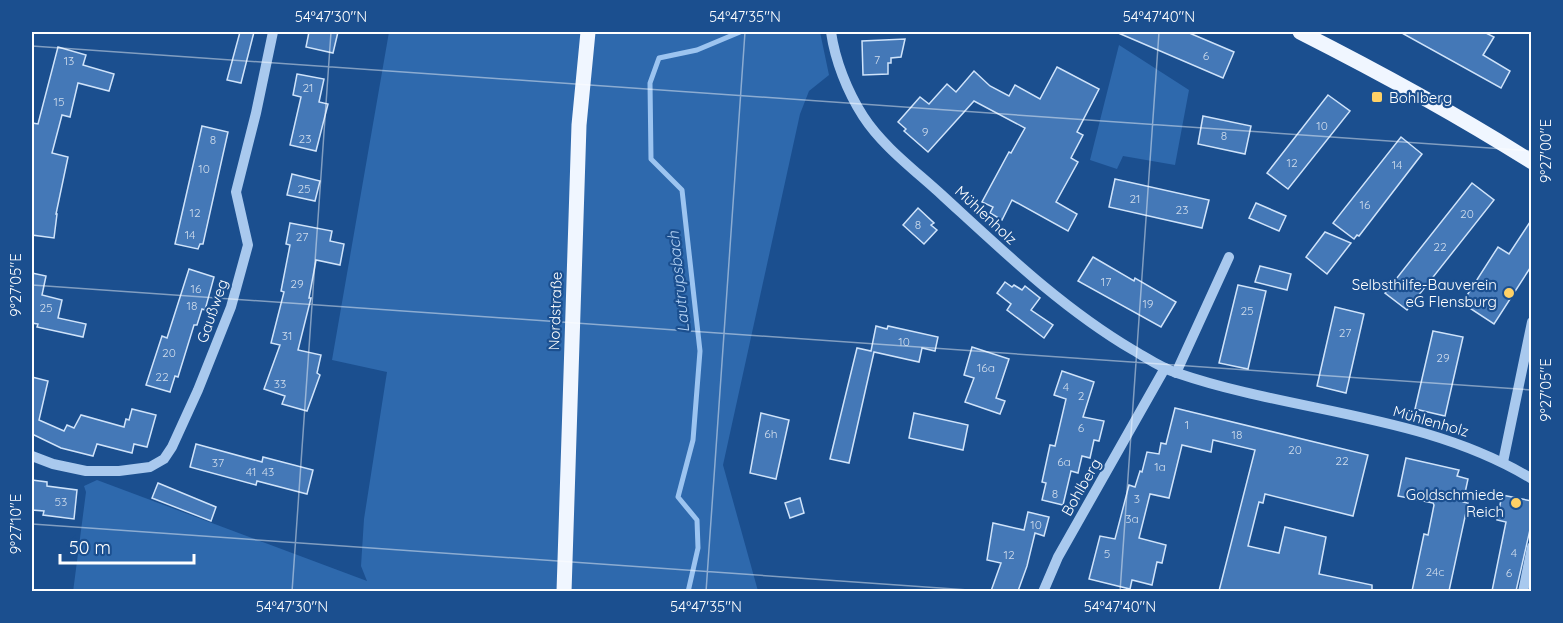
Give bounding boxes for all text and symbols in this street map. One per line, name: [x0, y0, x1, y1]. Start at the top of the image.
text: 54°47'30"N: [295, 7, 367, 26]
text: 54°47'35"N: [709, 7, 781, 26]
text: 54°47'40"N: [1123, 7, 1195, 26]
house number: 6: [1203, 48, 1210, 63]
house number: 7: [874, 52, 880, 67]
house number: 13: [64, 53, 74, 68]
house number: 21: [302, 80, 314, 95]
place label: Bohlberg: [1389, 88, 1452, 107]
marker: Bohlberg: [1370, 90, 1384, 104]
house number: 15: [54, 94, 64, 109]
house number: 10: [1316, 118, 1328, 133]
text: 9°27'00"E: [1536, 119, 1555, 183]
house number: 9: [922, 124, 929, 139]
house number: 8: [1221, 128, 1227, 143]
house number: 23: [299, 131, 311, 146]
house number: 8: [210, 132, 216, 147]
house number: 12: [1286, 155, 1298, 170]
house number: 14: [1392, 157, 1402, 172]
house number: 10: [198, 161, 210, 176]
house number: 25: [297, 181, 311, 196]
street label: Mühlenholz: [951, 181, 1021, 249]
house number: 21: [1129, 191, 1141, 206]
house number: 16: [1360, 197, 1371, 212]
house number: 23: [1176, 202, 1188, 217]
house number: 12: [189, 205, 201, 220]
house number: 20: [1460, 206, 1474, 221]
house number: 8: [915, 217, 921, 232]
house number: 14: [185, 227, 195, 242]
house number: 27: [296, 229, 308, 244]
water label: Lautrupsbach: [663, 229, 693, 334]
house number: 22: [1433, 239, 1447, 254]
text: 9°27'05"E: [6, 253, 25, 317]
street label: Nordstraße: [544, 271, 566, 351]
house number: 17: [1101, 274, 1111, 289]
place label: Selbsthilfe-Bauverein eG Flensburg: [1352, 275, 1497, 311]
house number: 29: [290, 276, 304, 291]
street label: Gaußweg: [192, 277, 232, 345]
house number: 16: [191, 281, 202, 296]
marker: Selbsthilfe-Bauverein eG Flensburg: [1502, 286, 1516, 300]
house number: 19: [1142, 296, 1154, 311]
house number: 18: [187, 298, 197, 313]
house number: 25: [39, 300, 53, 315]
house number: 25: [1240, 303, 1254, 318]
house number: 27: [1339, 325, 1351, 340]
house number: 31: [282, 328, 292, 343]
house number: 10: [898, 334, 910, 349]
house number: 20: [162, 345, 176, 360]
house number: 29: [1436, 350, 1450, 365]
text: 9°27'05"E: [1536, 358, 1555, 422]
house number: 16a: [977, 360, 995, 375]
house number: 22: [155, 369, 169, 384]
house number: 33: [274, 376, 286, 391]
house number: 4: [1063, 379, 1069, 394]
house number: 2: [1078, 388, 1085, 403]
street label: Mühlenholz: [1391, 401, 1471, 441]
house number: 1: [1185, 417, 1189, 432]
house number: 6: [1078, 420, 1085, 435]
house number: 6h: [764, 426, 778, 441]
house number: 18: [1232, 427, 1242, 442]
house number: 20: [1288, 442, 1302, 457]
house number: 22: [1335, 453, 1349, 468]
house number: 6a: [1057, 454, 1071, 469]
house number: 37: [212, 455, 224, 470]
street label: Bohlberg: [1057, 455, 1105, 519]
house number: 1a: [1154, 459, 1166, 474]
house number: 41: [246, 464, 256, 479]
house number: 43: [262, 464, 274, 479]
place label: Goldschmiede Reich: [1406, 485, 1504, 521]
house number: 8: [1052, 486, 1058, 501]
house number: 3: [1134, 491, 1140, 506]
text: 9°27'10"E: [6, 494, 25, 554]
house number: 53: [55, 494, 67, 509]
marker: Goldschmiede Reich: [1509, 496, 1523, 510]
house number: 3a: [1125, 511, 1139, 526]
house number: 10: [1030, 517, 1042, 532]
scale bar: [60, 527, 194, 565]
text: 50 m: [69, 536, 111, 559]
house number: 4: [1511, 545, 1517, 560]
house number: 5: [1104, 546, 1110, 561]
house number: 12: [1003, 547, 1015, 562]
house number: 24c: [1425, 564, 1445, 579]
house number: 6: [1506, 565, 1513, 580]
text: 54°47'30"N: [256, 597, 328, 616]
text: 54°47'35"N: [670, 597, 742, 616]
text: 54°47'40"N: [1084, 597, 1156, 616]

